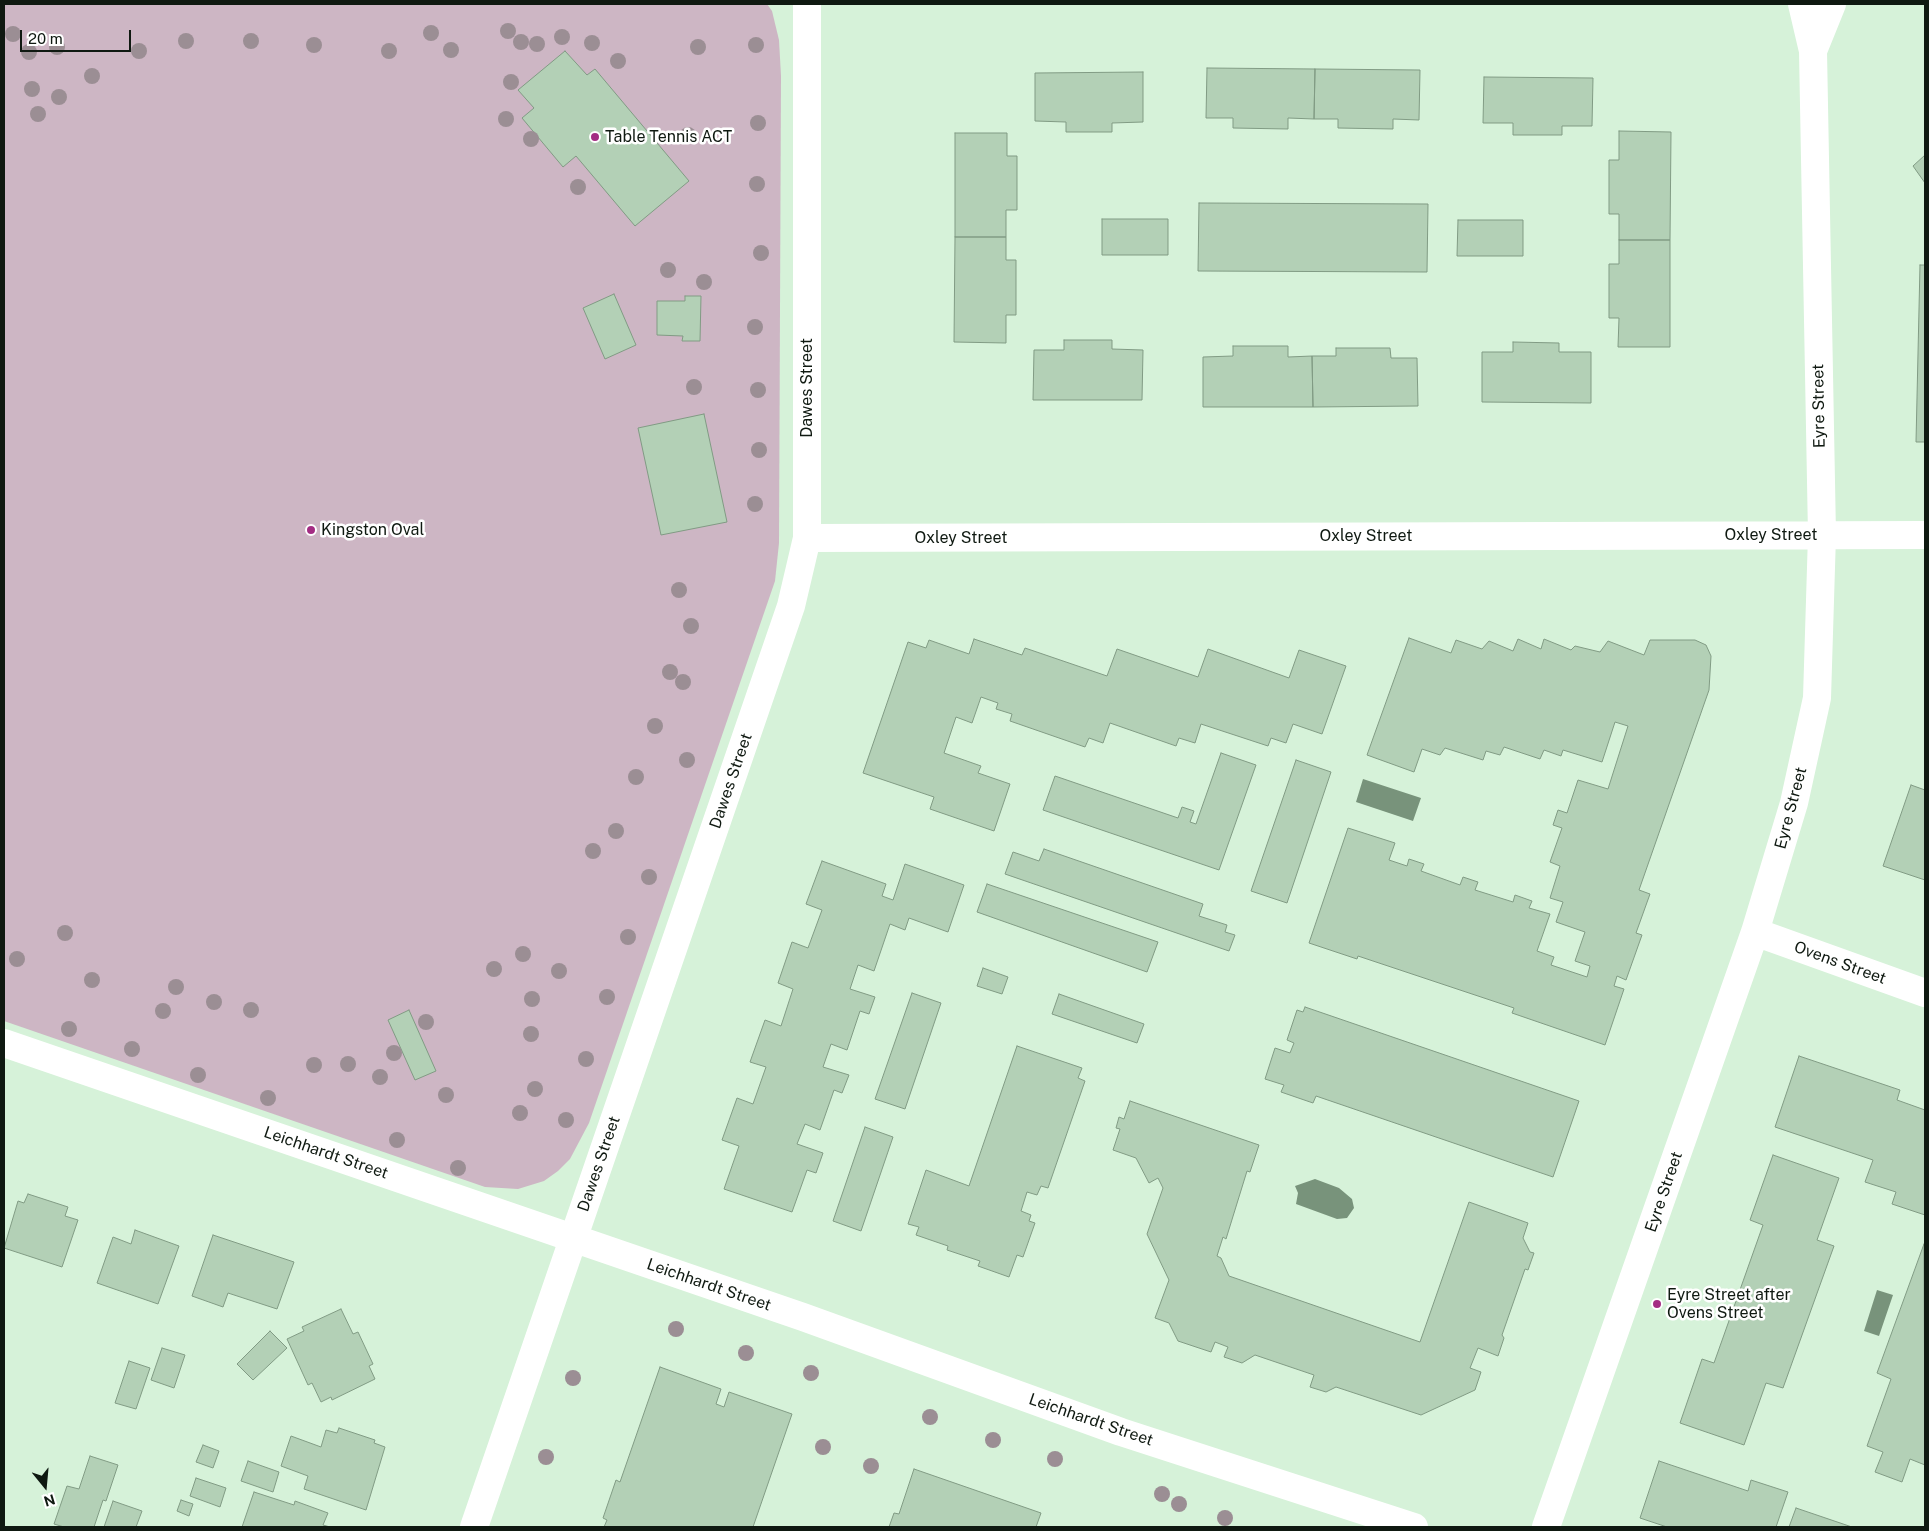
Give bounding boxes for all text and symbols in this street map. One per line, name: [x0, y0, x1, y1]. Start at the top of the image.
scale bar: [22, 20, 134, 52]
text: 20 m: [28, 30, 63, 47]
place label: Table Tennis ACT: [605, 127, 732, 147]
marker: Table Tennis ACT: [589, 131, 601, 143]
street label: Dawes Street: [797, 338, 817, 438]
street label: Eyre Street: [1809, 364, 1829, 448]
place label: Kingston Oval: [321, 520, 424, 540]
marker: Kingston Oval: [305, 524, 317, 536]
street label: Oxley Street: [1724, 525, 1818, 545]
street label: Oxley Street: [1319, 526, 1413, 546]
street label: Oxley Street: [914, 528, 1008, 548]
street label: Dawes Street: [706, 731, 756, 831]
street label: Eyre Street: [1771, 765, 1811, 851]
street label: Ovens Street: [1791, 937, 1889, 989]
street label: Dawes Street: [574, 1114, 624, 1214]
street label: Leichhardt Street: [261, 1123, 391, 1183]
street label: Eyre Street: [1641, 1149, 1687, 1235]
street label: Leichhardt Street: [644, 1255, 774, 1315]
place label: Eyre Street after Ovens Street: [1667, 1285, 1791, 1323]
marker: Eyre Street after Ovens Street: [1651, 1298, 1663, 1310]
street label: Leichhardt Street: [1026, 1390, 1156, 1450]
north arrow: [20, 1461, 70, 1511]
text: N: [42, 1491, 57, 1510]

